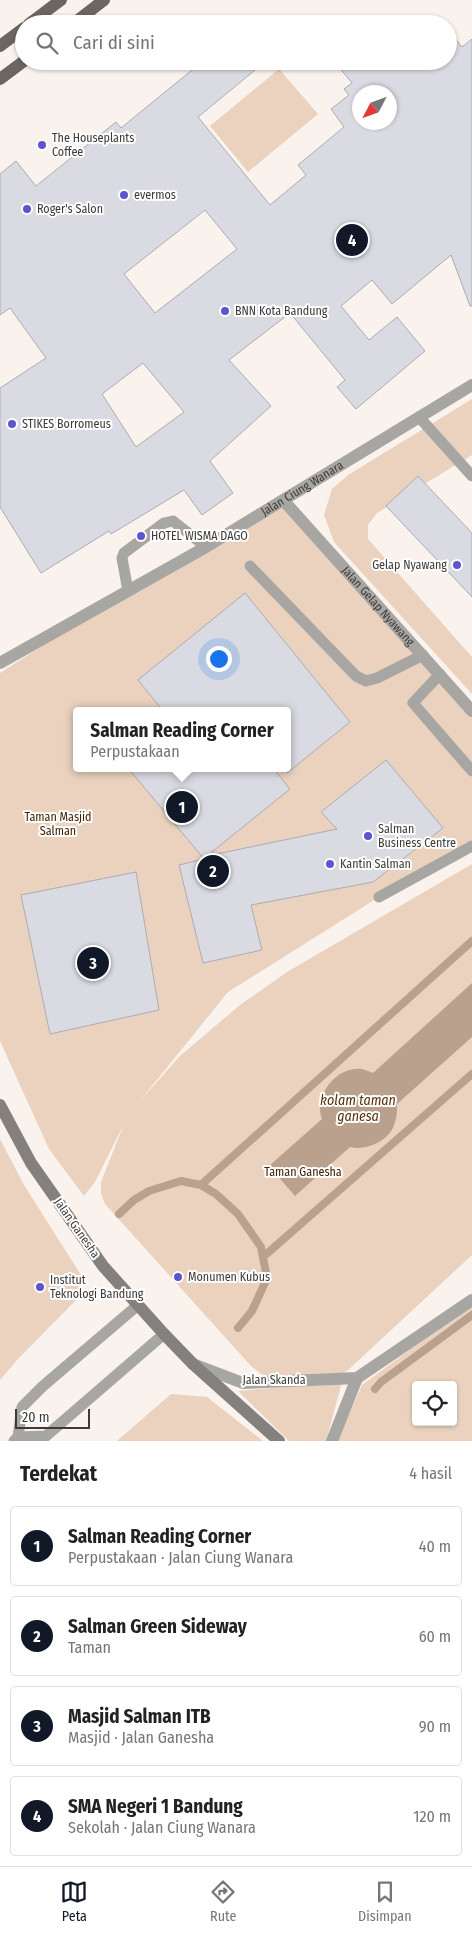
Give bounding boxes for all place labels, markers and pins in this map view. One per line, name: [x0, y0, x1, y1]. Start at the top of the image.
place label: The Houseplants Coffee: [52, 131, 134, 159]
marker: The Houseplants Coffee: [36, 139, 48, 151]
place label: evermos: [134, 188, 176, 202]
marker: evermos: [118, 189, 130, 201]
place label: Roger's Salon: [37, 202, 103, 216]
marker: Roger's Salon: [21, 203, 33, 215]
pin: 4: [336, 221, 368, 259]
place label: BNN Kota Bandung: [235, 304, 328, 318]
marker: BNN Kota Bandung: [219, 305, 231, 317]
place label: STIKES Borromeus: [22, 417, 111, 431]
marker: STIKES Borromeus: [6, 418, 18, 430]
place label: HOTEL WISMA DAGO: [151, 529, 248, 543]
marker: HOTEL WISMA DAGO: [135, 530, 147, 542]
place label: Gelap Nyawang: [372, 558, 447, 572]
marker: Gelap Nyawang: [451, 559, 463, 571]
pin: 1: [166, 788, 198, 826]
place label: Salman Business Centre: [378, 822, 456, 850]
marker: Salman Business Centre: [362, 830, 374, 842]
pin: 2: [197, 852, 229, 890]
place label: Kantin Salman: [340, 857, 411, 871]
marker: Kantin Salman: [324, 858, 336, 870]
pin: 3: [77, 944, 109, 982]
place label: Monumen Kubus: [188, 1270, 270, 1284]
marker: Monumen Kubus: [172, 1271, 184, 1283]
place label: Institut Teknologi Bandung: [50, 1273, 144, 1301]
marker: Institut Teknologi Bandung: [34, 1281, 46, 1293]

